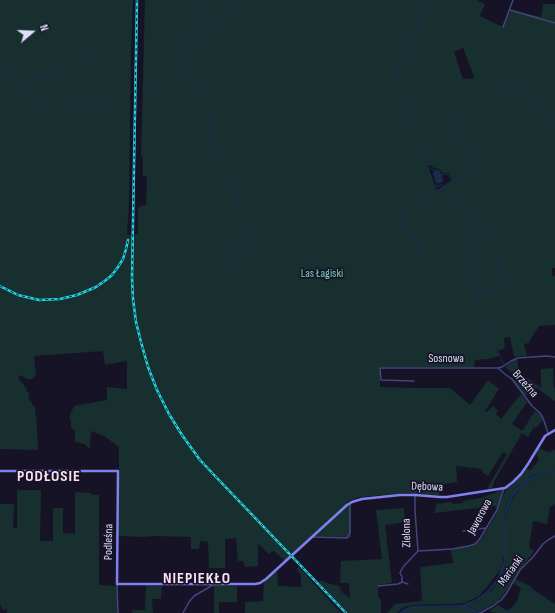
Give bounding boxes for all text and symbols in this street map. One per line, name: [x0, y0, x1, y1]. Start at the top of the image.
north arrow: [12, 12, 52, 52]
text: N: [37, 23, 51, 33]
park label: Las Łagiski: [301, 267, 343, 281]
street label: Sosnowa: [428, 352, 464, 366]
street label: Brzeźna: [509, 367, 541, 401]
district label: PODŁOSIE: [17, 467, 81, 487]
street label: Dębowa: [411, 479, 443, 495]
street label: Jaworowa: [465, 497, 495, 537]
street label: Zielona: [400, 518, 414, 548]
street label: Podleśna: [101, 524, 117, 560]
street label: Marianki: [495, 553, 527, 589]
district label: NIEPIEKŁO: [163, 569, 231, 589]

